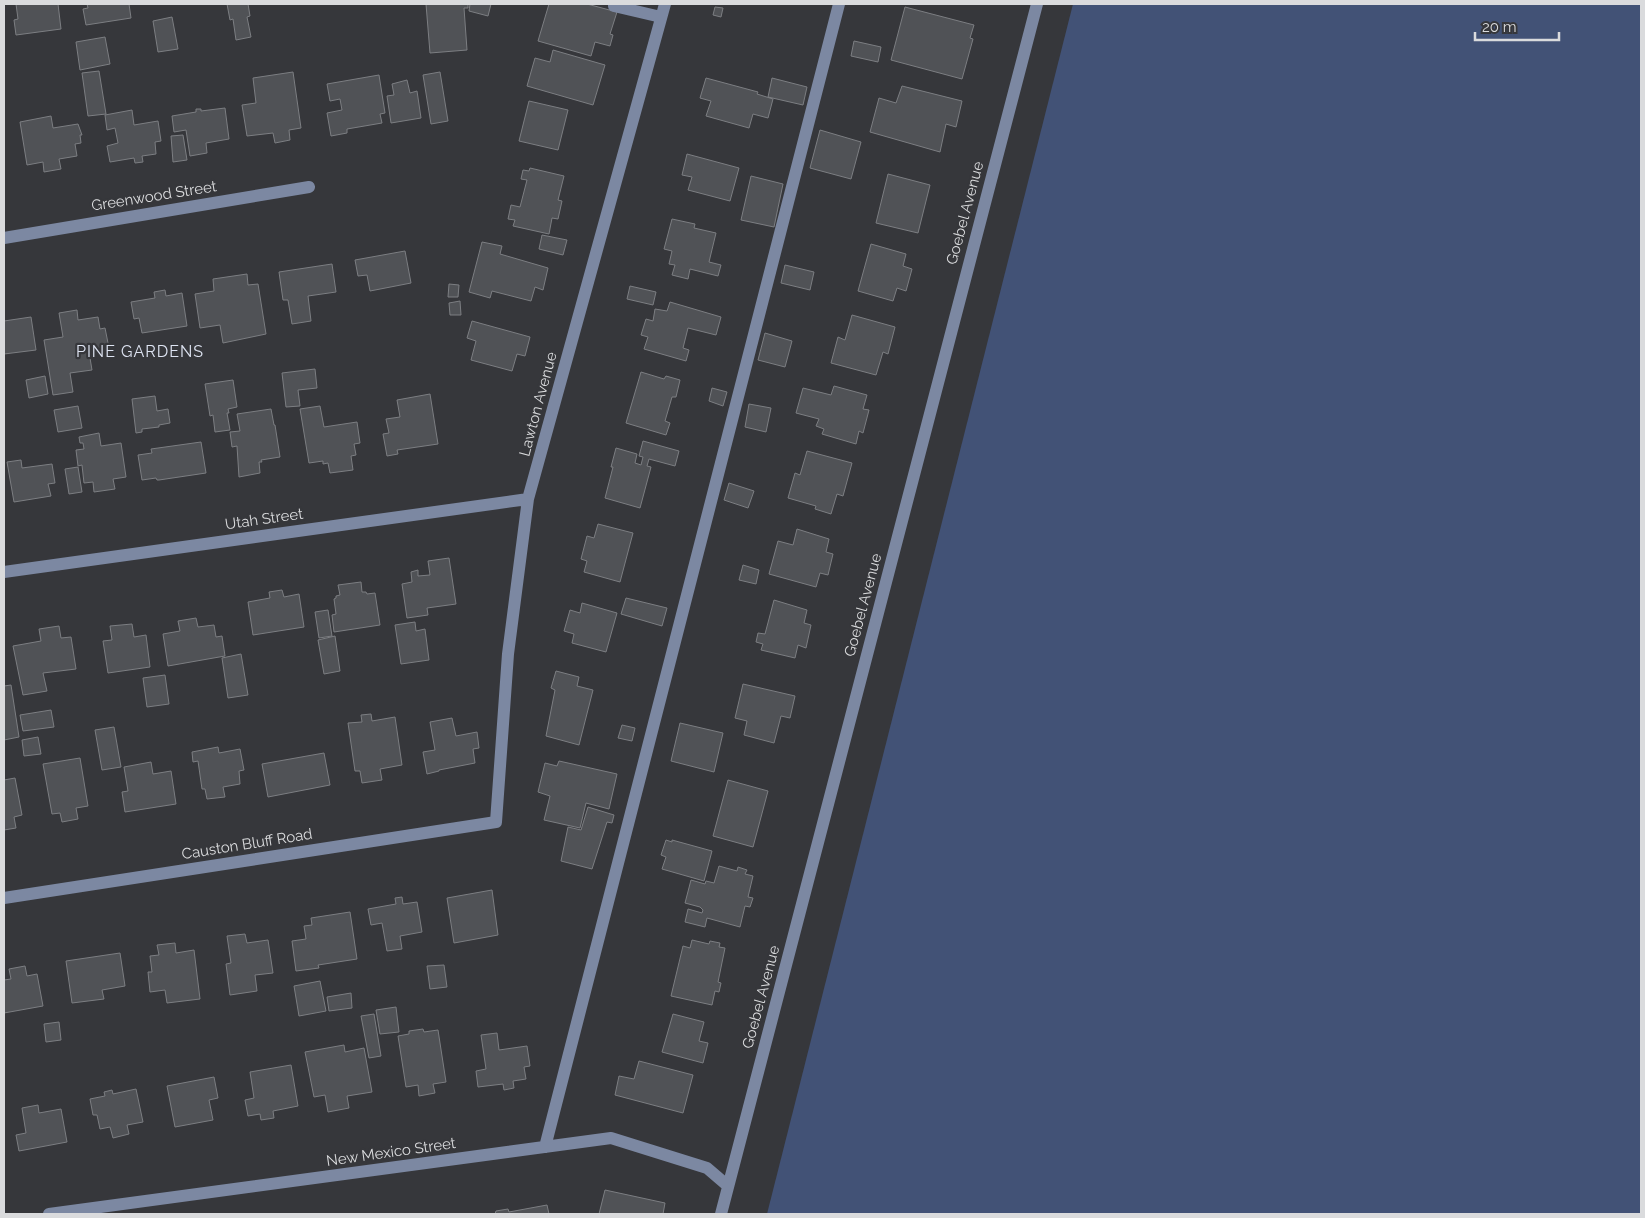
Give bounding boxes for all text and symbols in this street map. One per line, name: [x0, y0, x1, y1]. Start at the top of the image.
scale bar: [1475, 10, 1559, 42]
text: 20 m: [1482, 18, 1517, 36]
street label: Goebel Avenue: [943, 159, 987, 267]
street label: Greenwood Street: [90, 177, 218, 215]
district label: PINE GARDENS: [76, 342, 204, 361]
street label: Lawton Avenue: [515, 350, 561, 458]
street label: Utah Street: [224, 505, 304, 533]
street label: Goebel Avenue: [841, 551, 885, 659]
street label: Causton Bluff Road: [180, 825, 314, 863]
street label: Goebel Avenue: [739, 943, 783, 1051]
street label: New Mexico Street: [325, 1134, 457, 1170]

